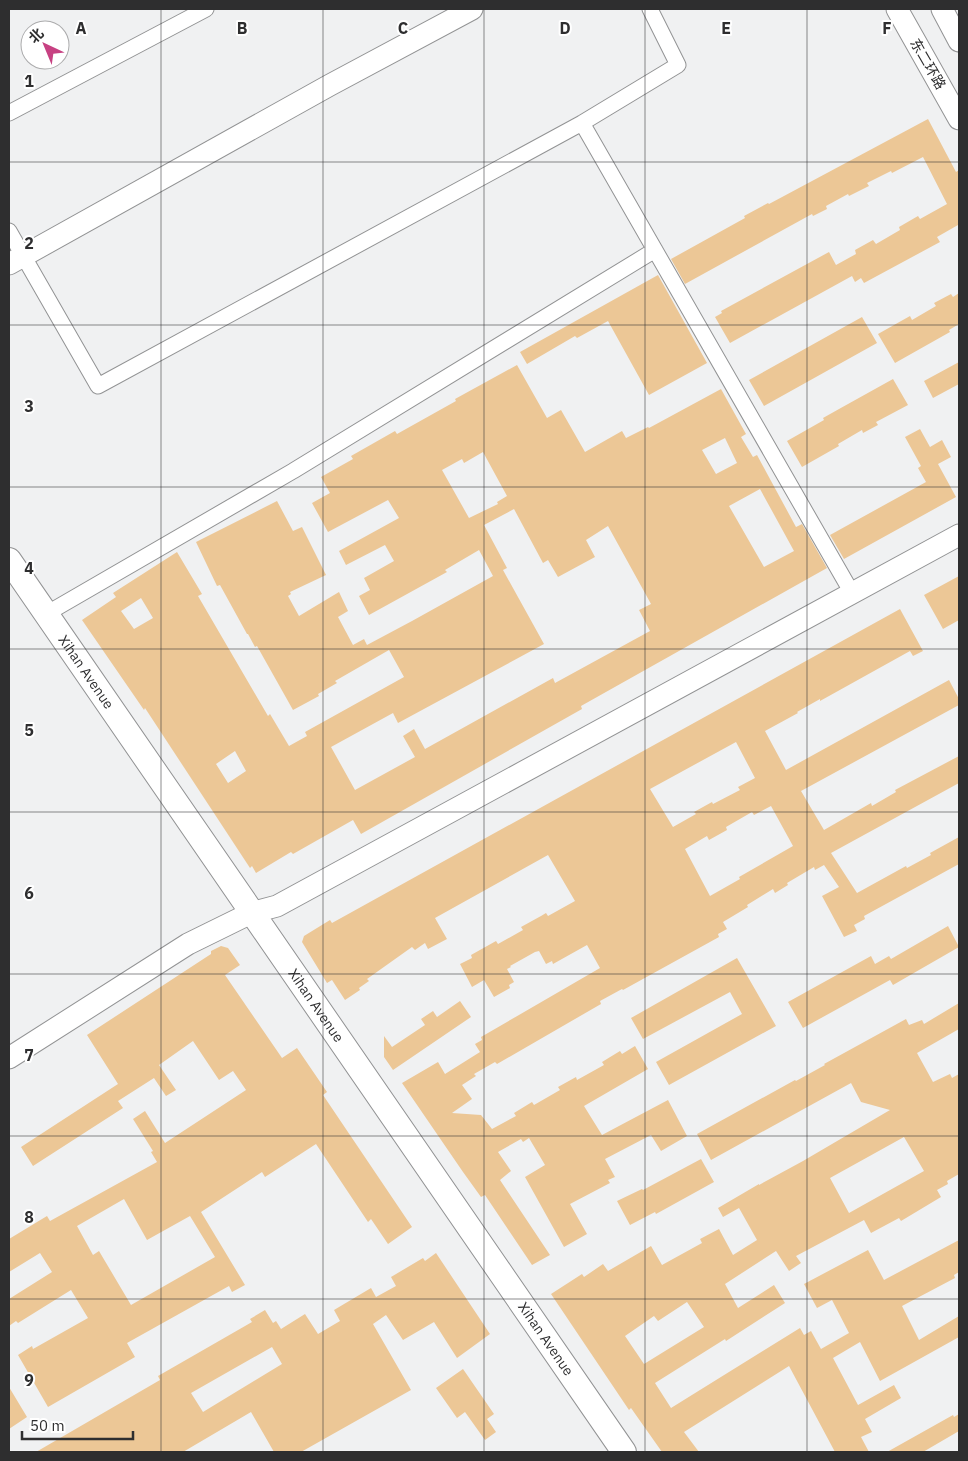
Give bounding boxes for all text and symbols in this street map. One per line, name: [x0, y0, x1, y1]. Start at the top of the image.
text: A: [76, 18, 87, 38]
text: B: [237, 18, 248, 38]
text: C: [398, 18, 408, 38]
text: D: [559, 18, 571, 38]
text: E: [721, 18, 731, 38]
text: F: [882, 18, 892, 38]
north arrow: [20, 20, 70, 70]
text: 北: [25, 24, 47, 47]
street label: 东二环路: [906, 35, 950, 93]
text: 1: [24, 71, 34, 91]
text: 2: [24, 233, 34, 253]
text: 3: [24, 396, 34, 416]
text: 4: [24, 558, 34, 578]
street label: Xihan Avenue: [55, 632, 118, 713]
text: 5: [24, 720, 34, 740]
text: 6: [24, 883, 34, 903]
street label: Xihan Avenue: [284, 965, 348, 1046]
text: 7: [24, 1045, 34, 1065]
text: 8: [24, 1207, 34, 1227]
street label: Xihan Avenue: [514, 1298, 578, 1379]
text: 9: [24, 1370, 34, 1390]
scale bar: [22, 1408, 134, 1440]
text: 50 m: [30, 1416, 65, 1435]

